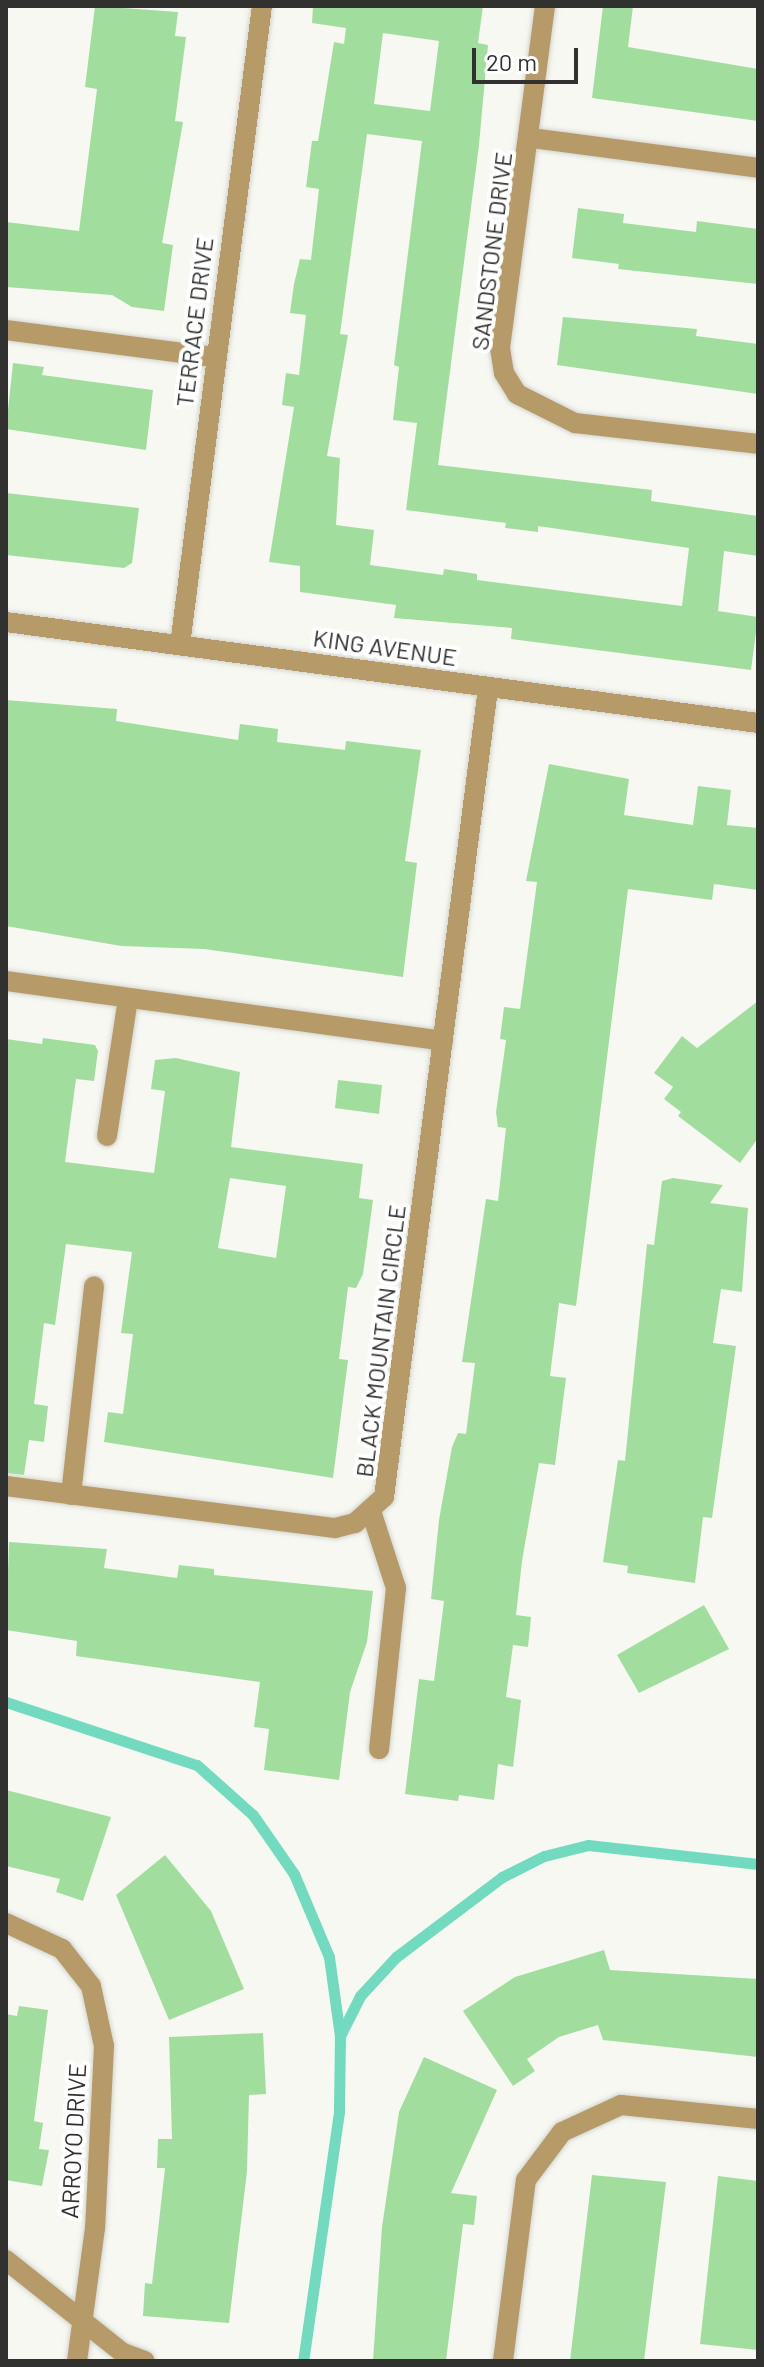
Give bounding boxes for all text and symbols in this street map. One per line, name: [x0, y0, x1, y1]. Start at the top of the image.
scale bar: [476, 32, 582, 82]
text: 20 m: [486, 47, 537, 76]
street label: SANDSTONE DRIVE: [465, 150, 517, 352]
street label: TERRACE DRIVE: [169, 236, 219, 408]
street label: KING AVENUE: [311, 623, 459, 671]
street label: BLACK MOUNTAIN CIRCLE: [349, 1203, 411, 1479]
street label: ARROYO DRIVE: [55, 2063, 91, 2219]

